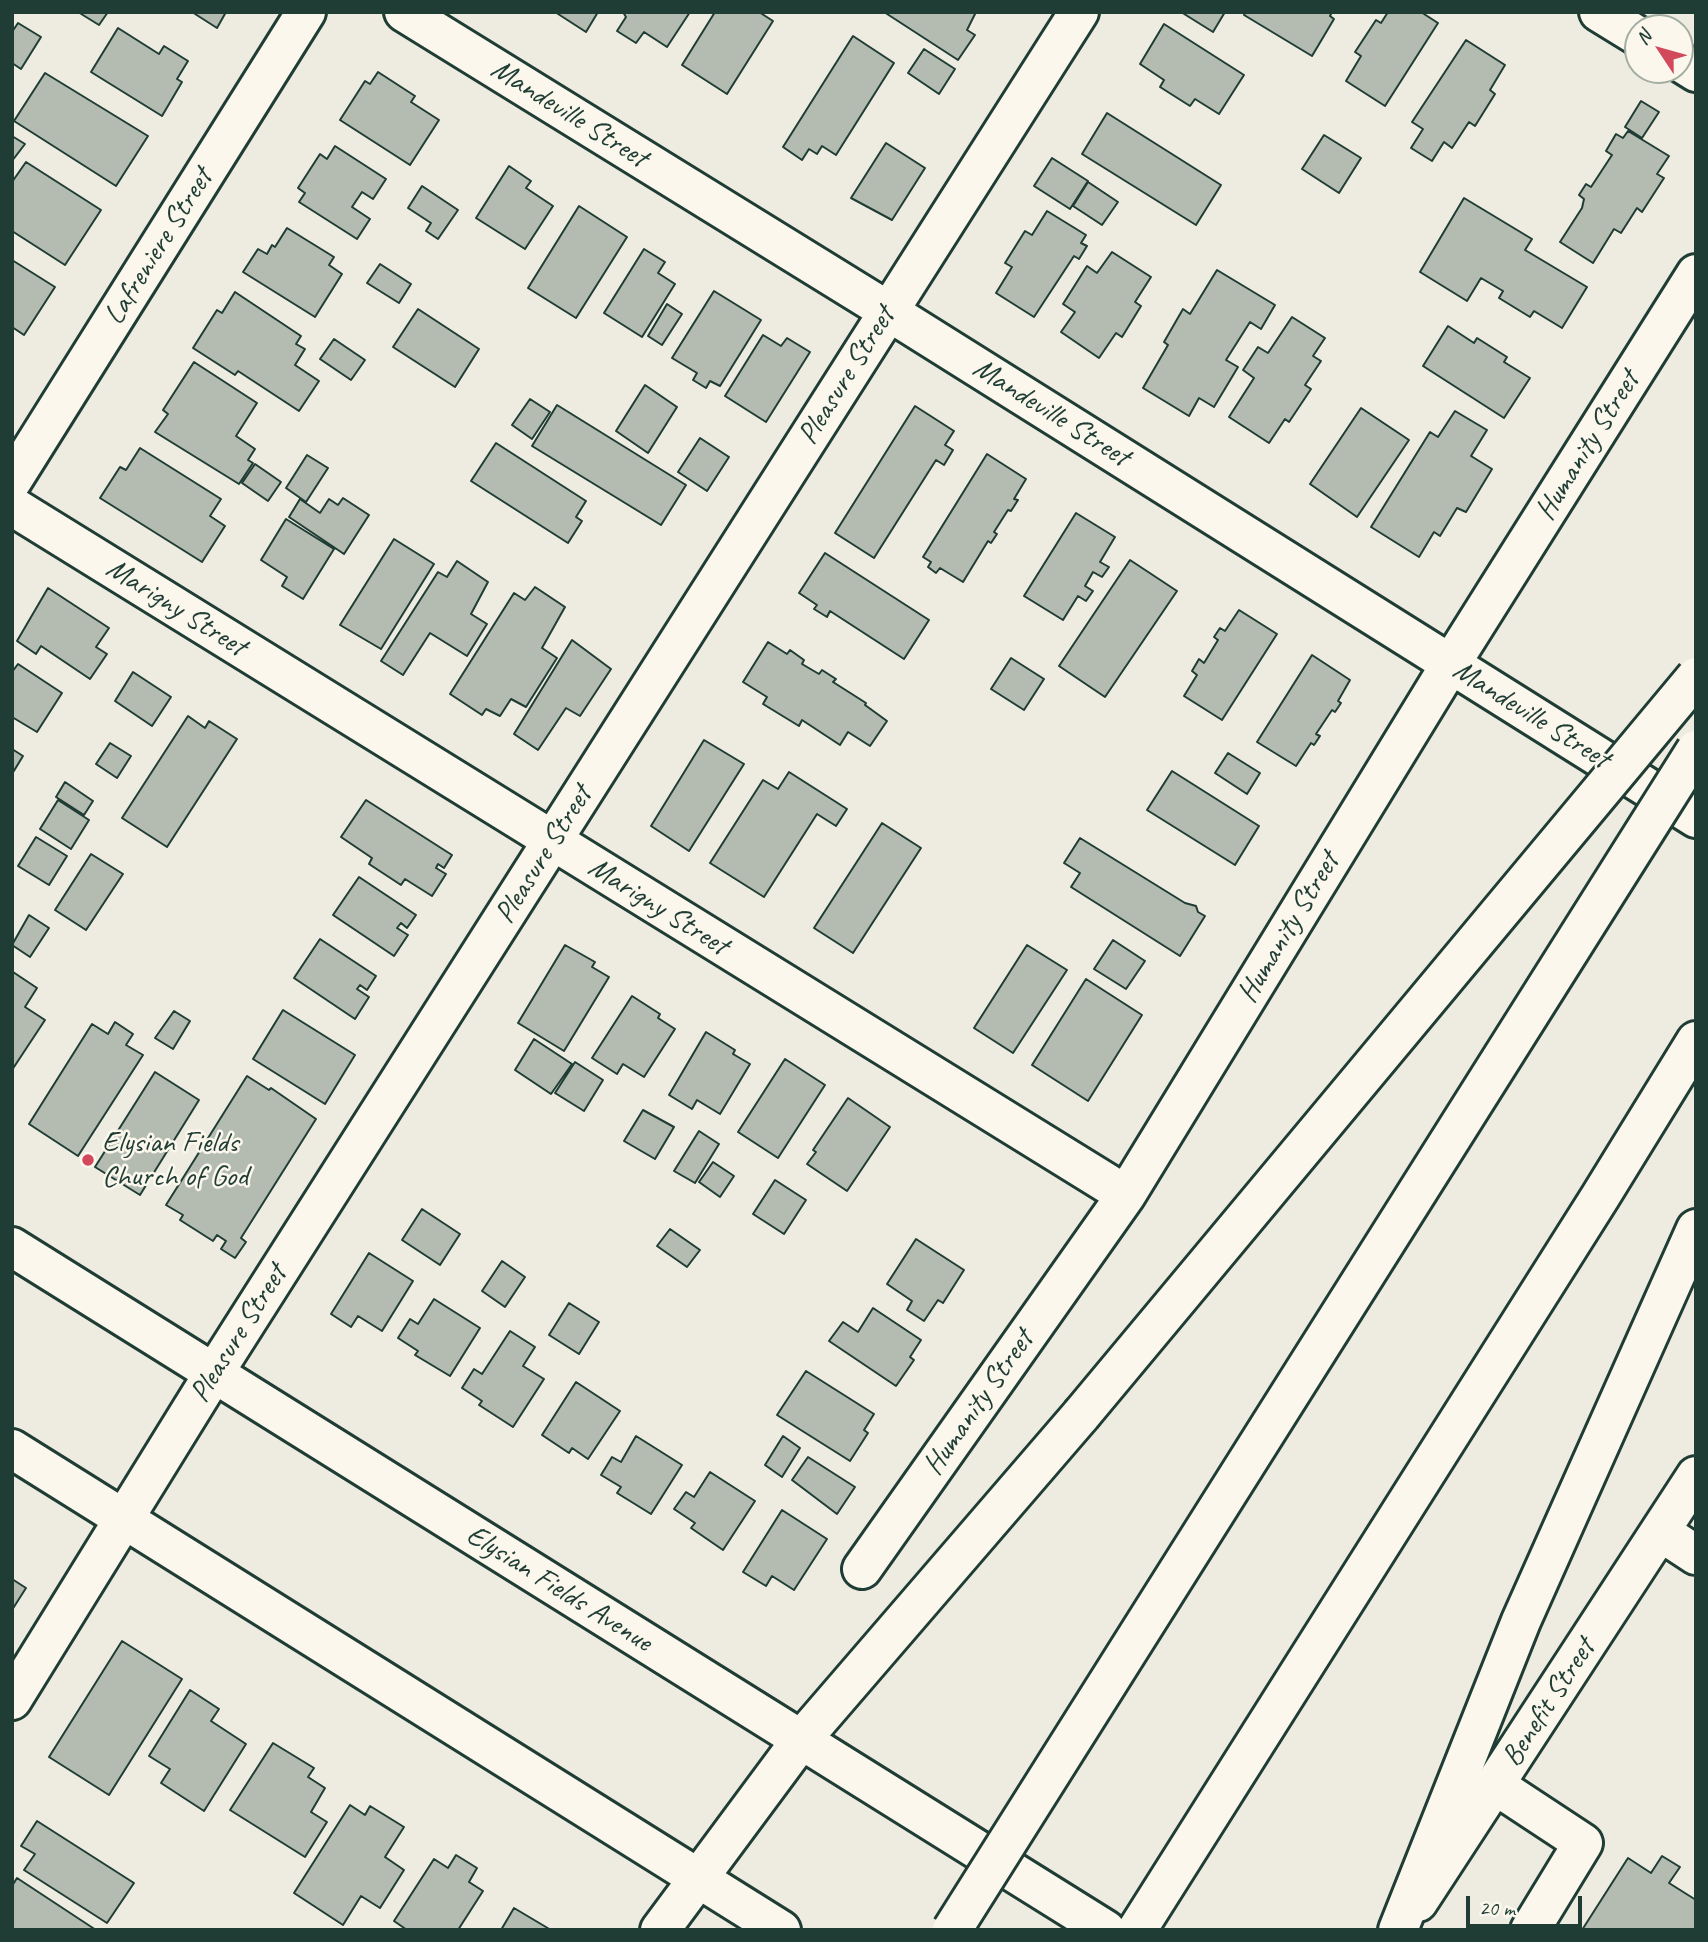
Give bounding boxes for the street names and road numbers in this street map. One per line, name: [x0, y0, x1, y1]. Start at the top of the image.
street label: Mandeville Street: [484, 52, 654, 176]
street label: Lafreniere Street: [97, 162, 221, 332]
street label: Pleasure Street: [791, 301, 903, 451]
street label: Mandeville Street: [966, 351, 1136, 475]
street label: Humanity Street: [1528, 365, 1648, 527]
street label: Marigny Street: [99, 551, 253, 665]
street label: Mandeville Street: [1446, 653, 1616, 777]
street label: Pleasure Street: [488, 780, 600, 930]
street label: Humanity Street: [1230, 846, 1348, 1010]
street label: Marigny Street: [581, 850, 735, 964]
street label: Pleasure Street: [183, 1259, 295, 1409]
street label: Humanity Street: [916, 1324, 1042, 1482]
street label: Elysian Fields Avenue: [459, 1517, 659, 1661]
street label: Benefit Street: [1494, 1632, 1604, 1774]

